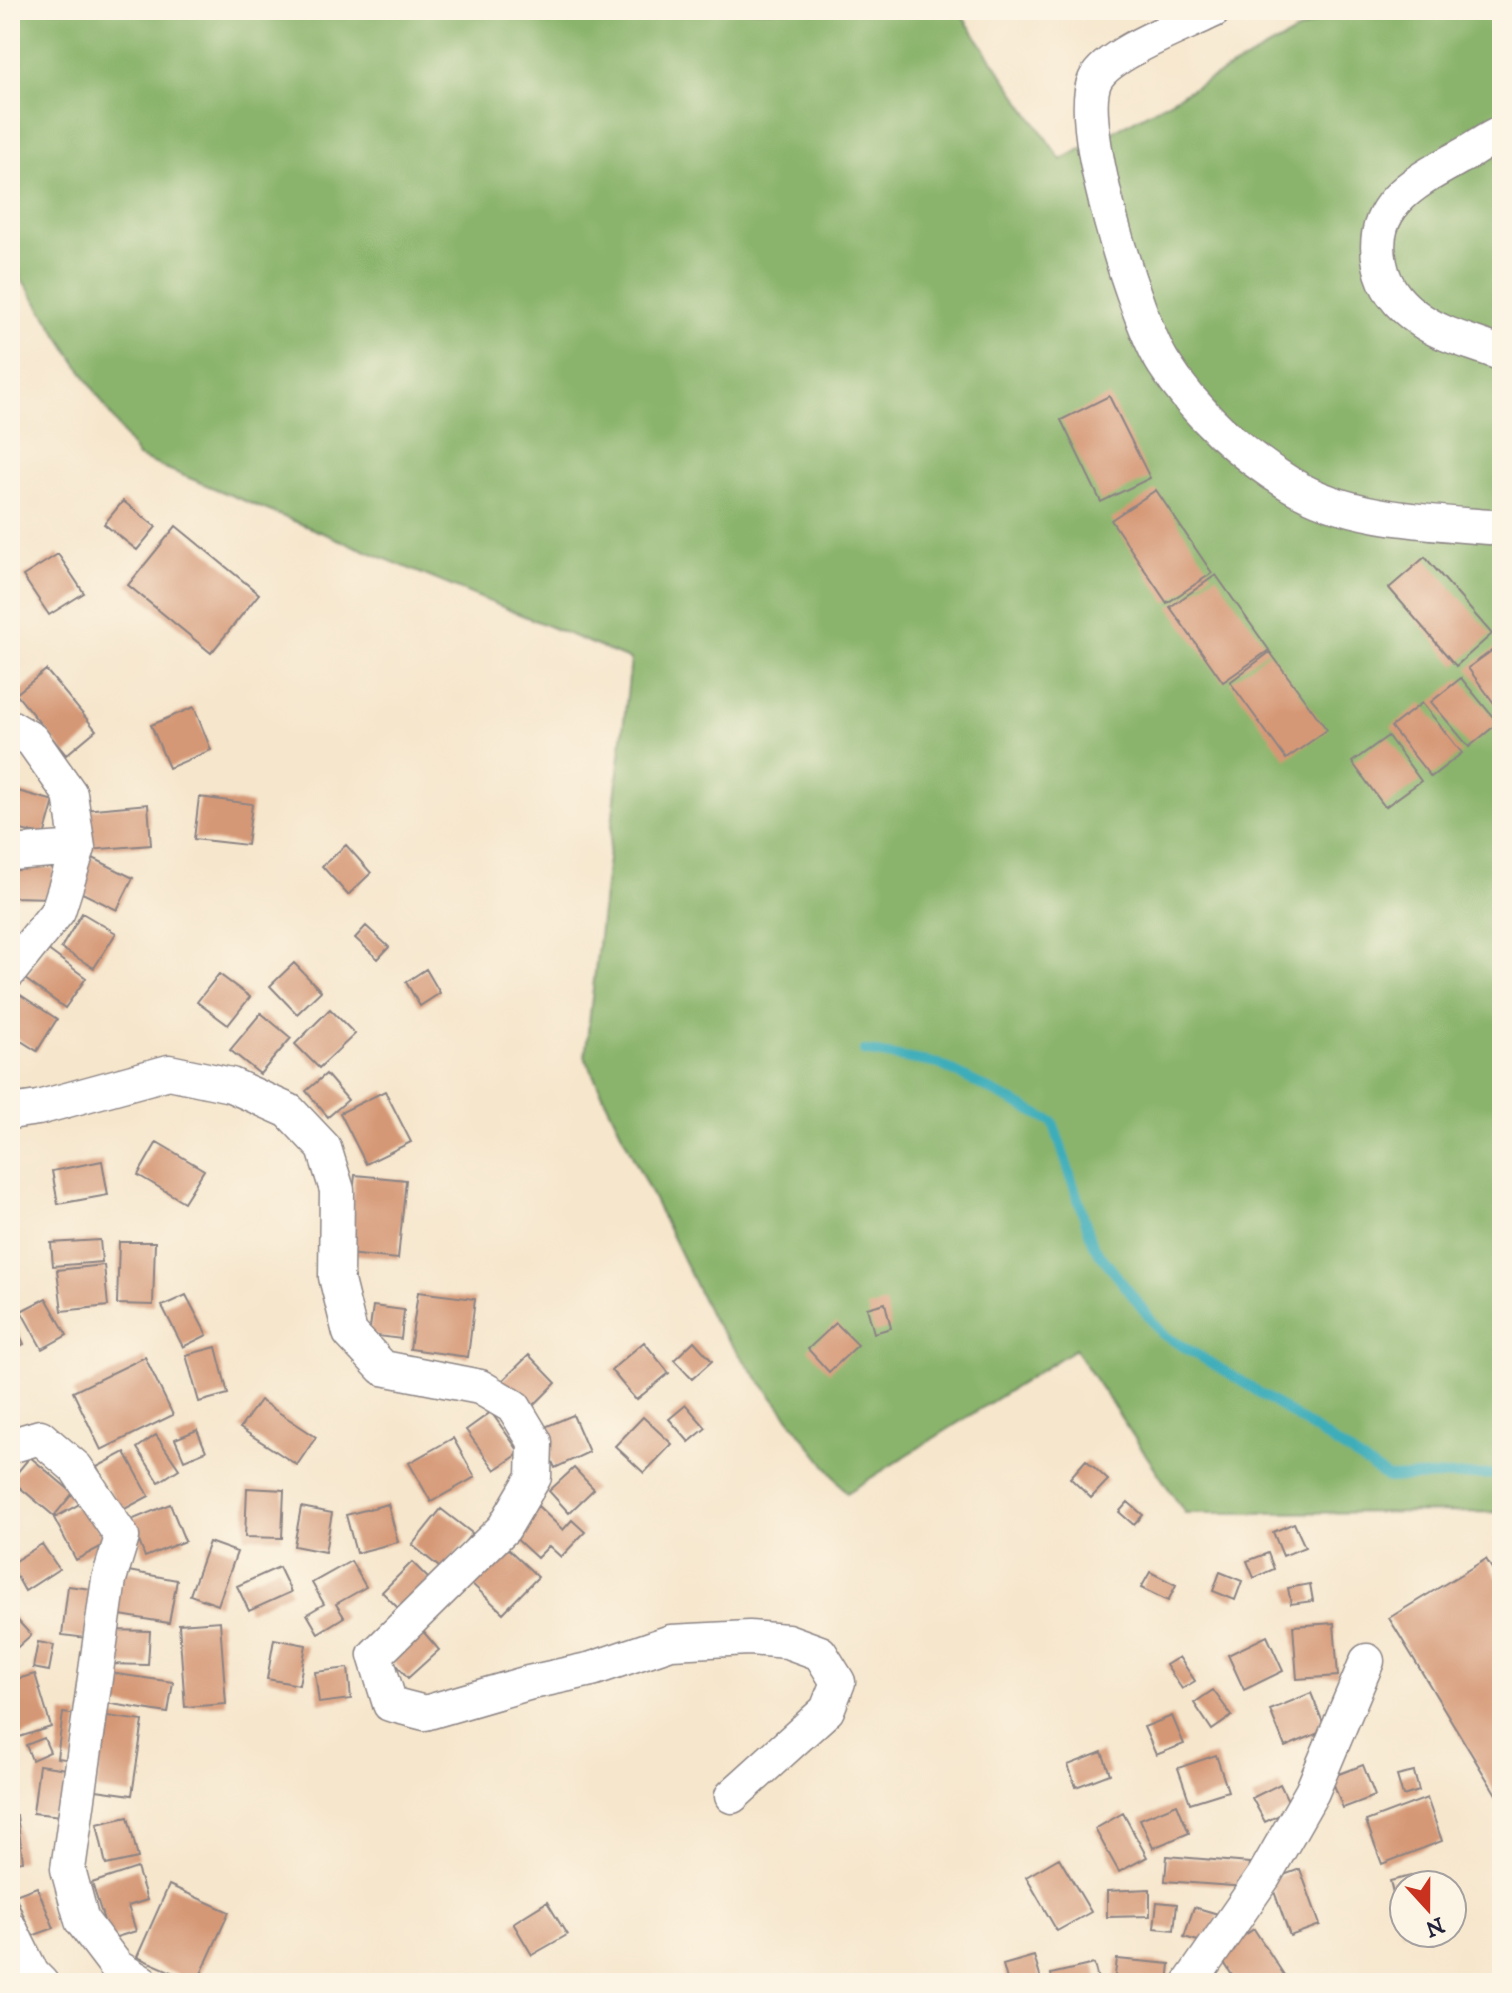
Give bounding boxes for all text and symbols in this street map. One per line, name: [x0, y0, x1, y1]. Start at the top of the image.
north arrow: [1388, 1869, 1468, 1949]
text: N: [1421, 1910, 1448, 1942]

